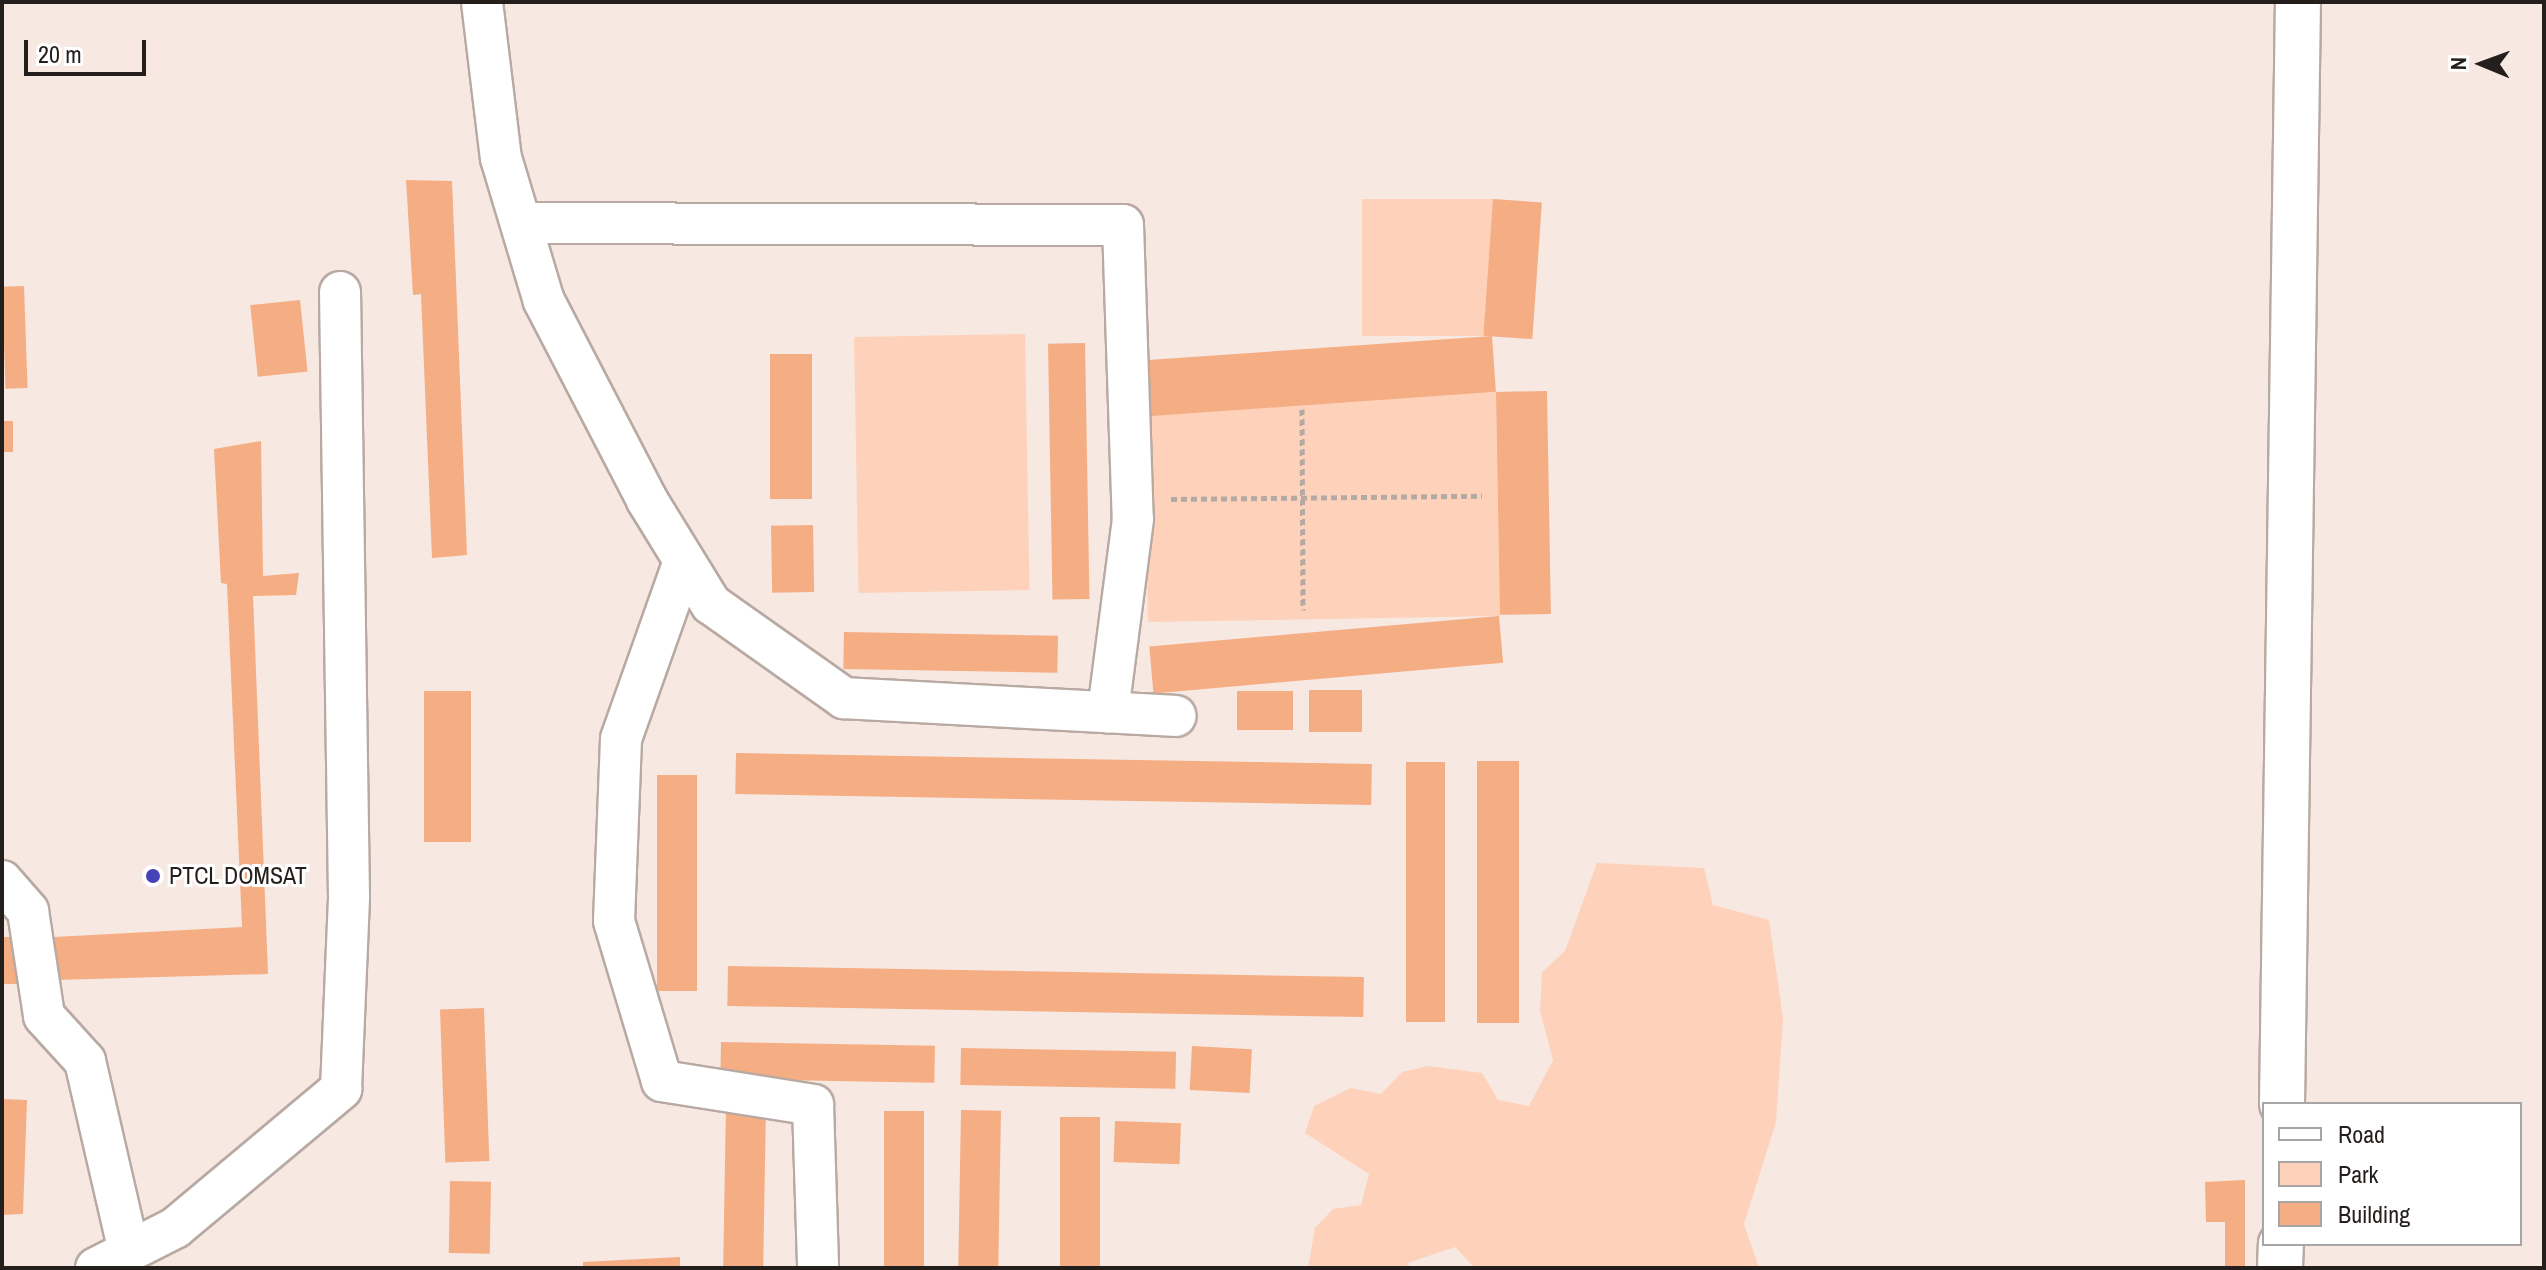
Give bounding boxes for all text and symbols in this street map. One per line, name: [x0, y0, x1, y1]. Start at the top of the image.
scale bar: [28, 24, 150, 74]
north arrow: [2442, 24, 2522, 104]
text: 20 m: [38, 38, 82, 70]
text: N: [2443, 57, 2473, 70]
place label: PTCL DOMSAT: [169, 862, 308, 890]
marker: PTCL DOMSAT: [144, 867, 162, 885]
legend: [2262, 1102, 2522, 1246]
text: Road: [2338, 1118, 2385, 1150]
text: Park: [2338, 1158, 2378, 1190]
text: Building: [2338, 1198, 2410, 1230]

